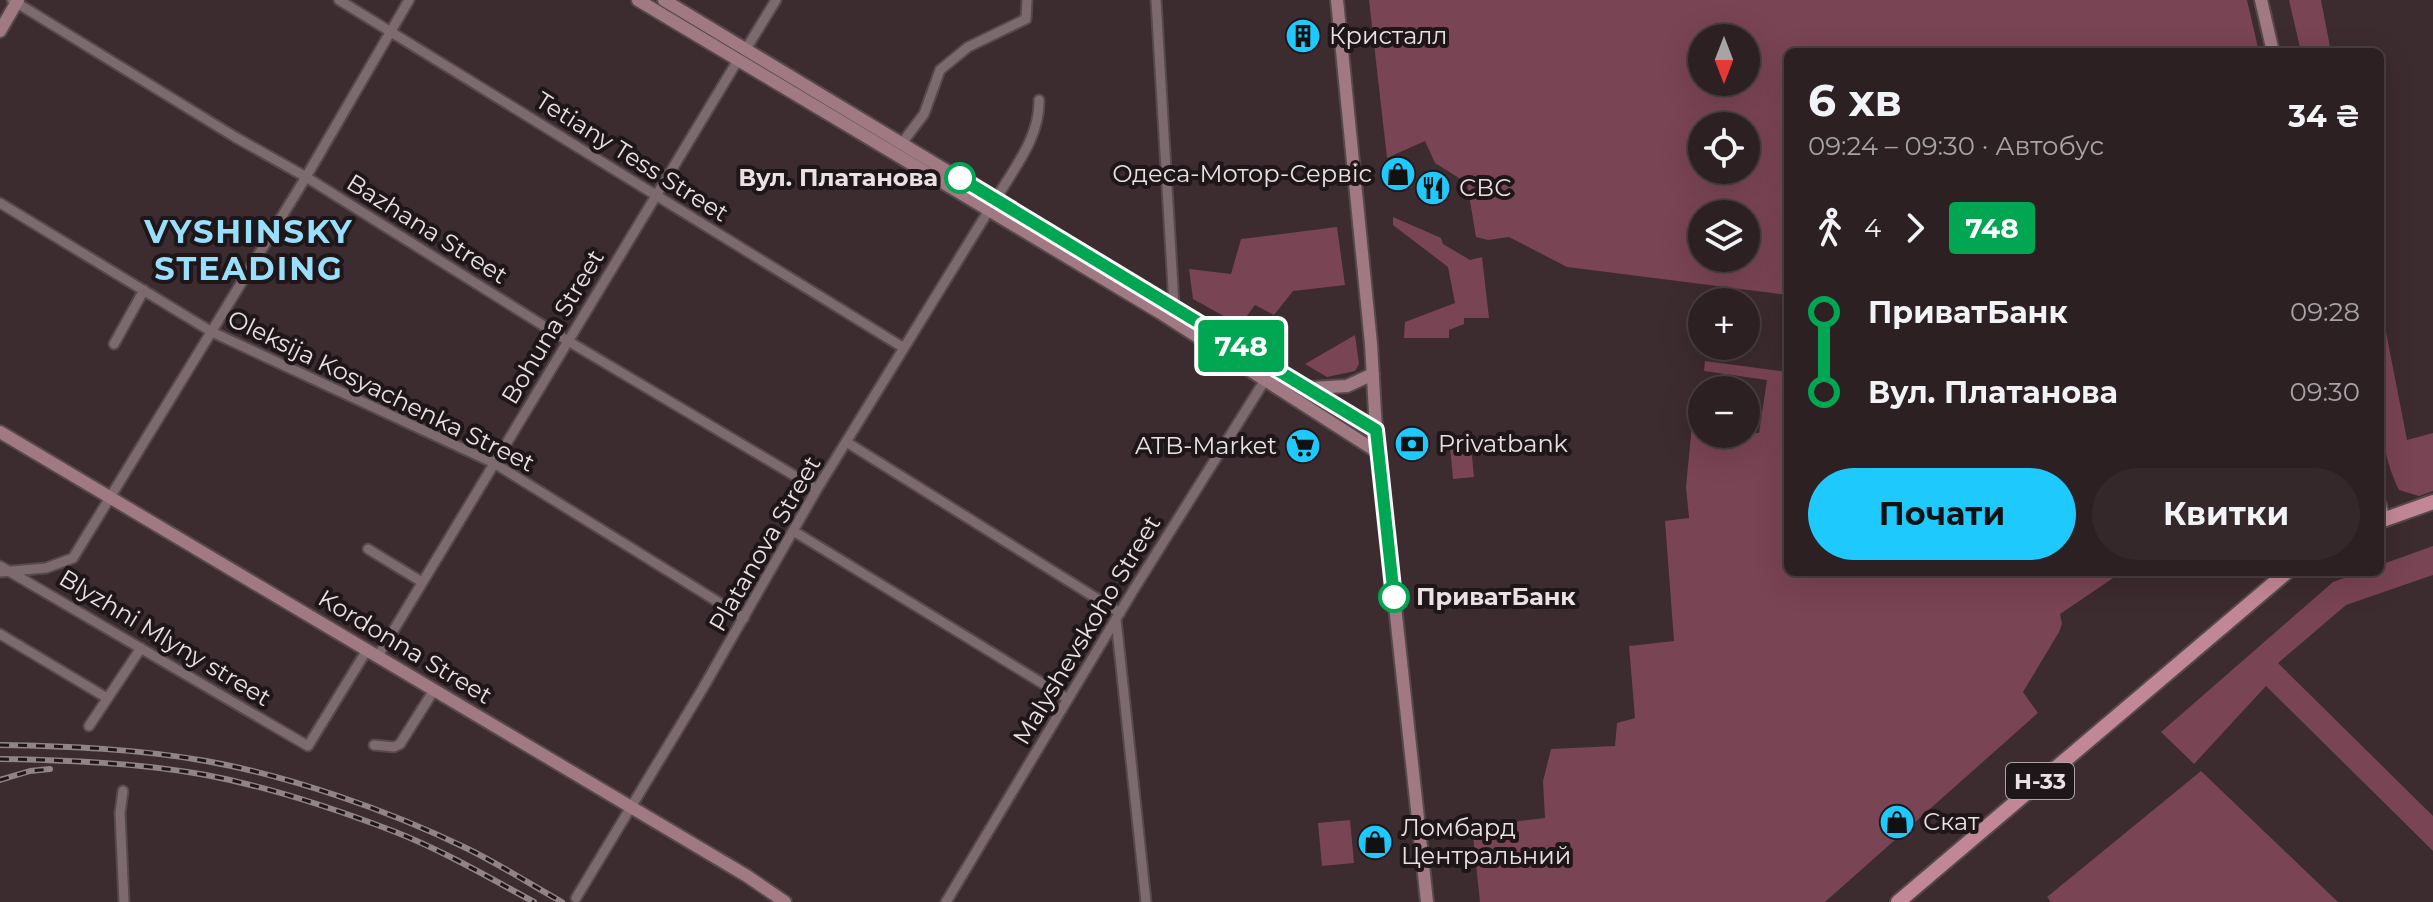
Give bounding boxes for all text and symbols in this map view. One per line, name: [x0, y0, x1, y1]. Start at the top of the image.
building icon: Кристалл: [1284, 17, 1322, 55]
place label: Кристалл: [1329, 21, 1448, 50]
north arrow: [1688, 24, 1760, 96]
map controls: [1688, 24, 1760, 448]
text: 6 хв: [1808, 73, 1902, 127]
street label: Tetiany Tess Street: [531, 86, 734, 228]
text: 34 ₴: [2288, 98, 2360, 135]
button: locate: [1688, 112, 1760, 184]
text: 09:24 – 09:30 · Автобус: [1808, 130, 2104, 162]
shop icon: Одеса-Мотор-Сервіс: [1379, 155, 1417, 193]
place label: Одеса-Мотор-Сервіс: [1112, 159, 1372, 188]
place label: Вул. Платанова: [738, 163, 938, 192]
marker: Вул. Платанова: [945, 163, 975, 193]
street label: Bazhana Street: [342, 167, 513, 290]
restaurant icon: СВС: [1414, 169, 1452, 207]
place label: СВС: [1459, 173, 1511, 202]
button: layers: [1688, 200, 1760, 272]
icon: walk: [1808, 206, 1852, 250]
icon: forward: [1893, 206, 1937, 250]
text: 748: [1965, 211, 2019, 245]
district label: VYSHINSKY STEADING: [143, 212, 354, 288]
text: 4: [1864, 212, 1881, 244]
street label: Bohuna Street: [495, 244, 610, 409]
button: +: [1688, 288, 1760, 360]
text: ПриватБанк: [1868, 294, 2068, 331]
text: 09:28: [2290, 296, 2360, 328]
street label: Oleksija Kosyachenka Street: [223, 304, 540, 478]
line badge: 748: [1195, 320, 1287, 372]
text: 748: [1214, 329, 1268, 363]
text: Вул. Платанова: [1868, 374, 2118, 411]
button: −: [1688, 376, 1760, 448]
text: 09:30: [2290, 376, 2360, 408]
bank icon: Privatbank: [1393, 425, 1431, 463]
supermarket icon: ATB-Market: [1284, 427, 1322, 465]
place label: Privatbank: [1438, 429, 1569, 458]
place label: ATB-Market: [1135, 431, 1277, 460]
street label: Platanova Street: [703, 451, 827, 637]
button: Почати: [1808, 468, 2076, 560]
button: Квитки: [2092, 468, 2360, 560]
street label: Malyshevskoho Street: [1007, 510, 1167, 750]
street label: Blyzhni Mlyny street: [54, 563, 276, 712]
marker: ПриватБанк: [1379, 582, 1409, 612]
place label: ПриватБанк: [1416, 582, 1576, 611]
street label: Kordonna Street: [313, 583, 498, 710]
road number: Н-33: [2006, 763, 2074, 799]
shop icon: Скат: [1878, 803, 1916, 841]
place label: Скат: [1923, 807, 1980, 836]
place label: Ломбард Центральний: [1401, 813, 1571, 870]
shop icon: Ломбард Центральний: [1356, 823, 1394, 861]

